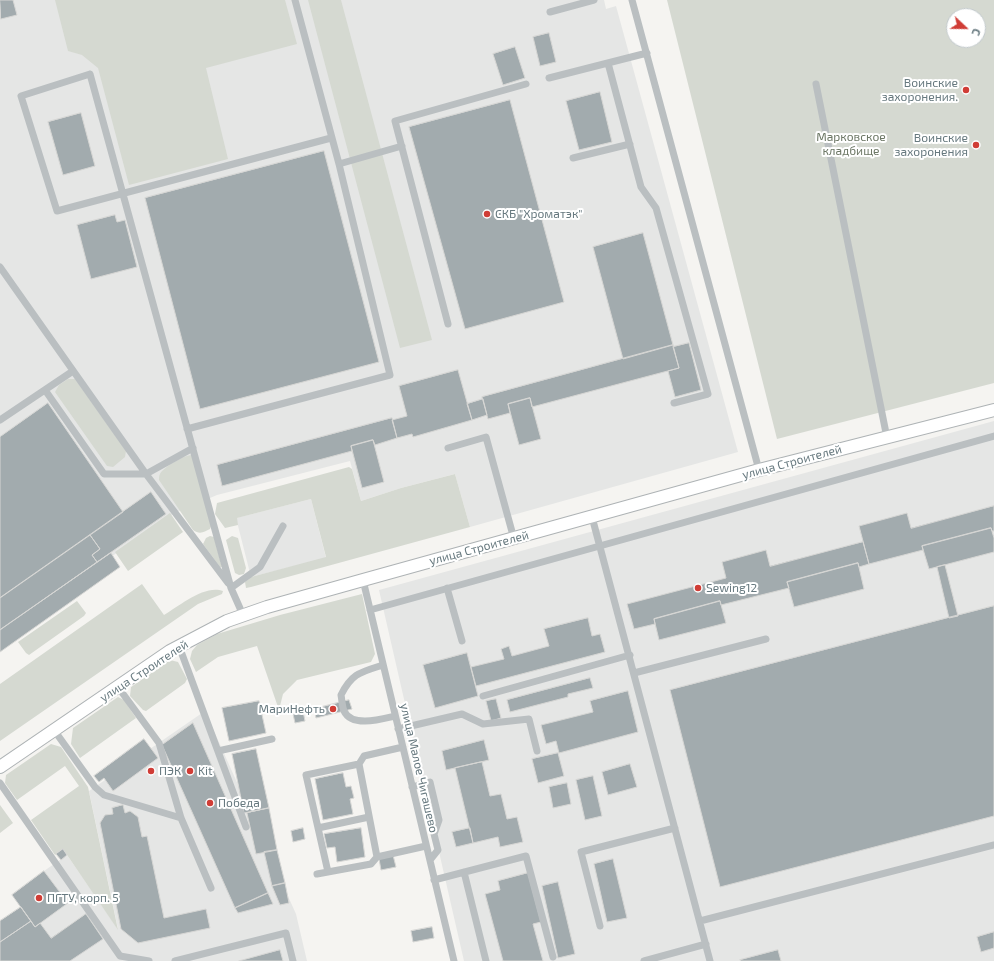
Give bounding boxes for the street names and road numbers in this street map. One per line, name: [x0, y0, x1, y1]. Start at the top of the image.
street label: улица Строителей: [741, 442, 843, 482]
street label: улица Строителей: [428, 528, 530, 568]
street label: улица Строителей: [97, 637, 191, 705]
street label: улица Малое Чигашево: [397, 702, 441, 834]

